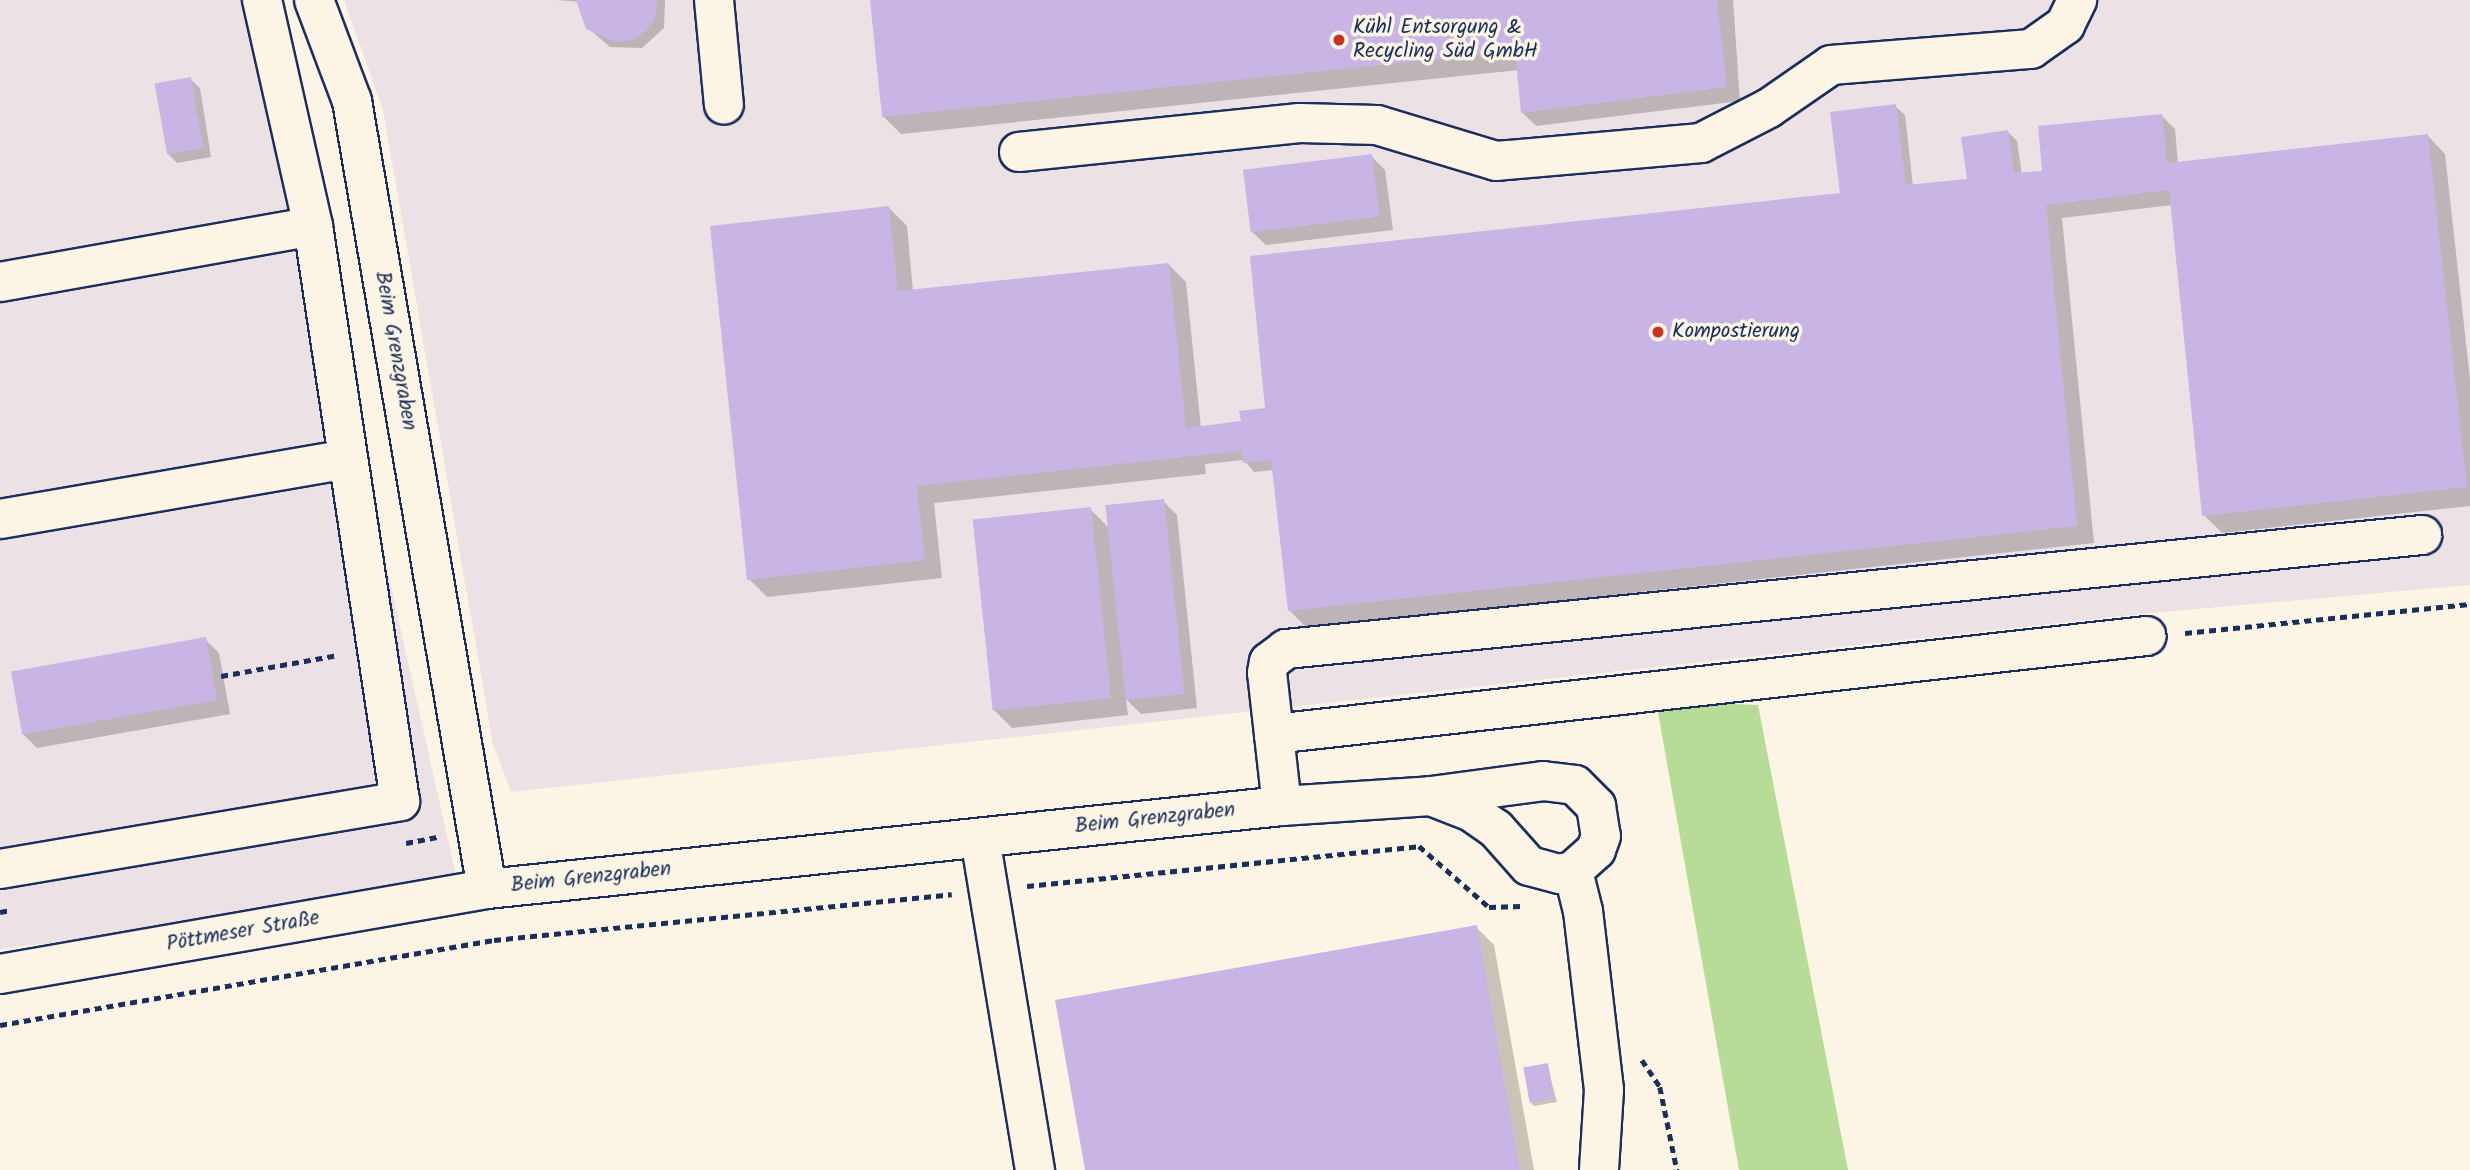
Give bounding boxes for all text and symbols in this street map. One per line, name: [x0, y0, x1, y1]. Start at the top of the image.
place label: Kühl Entsorgung & Recycling Süd GmbH: [1353, 15, 1538, 65]
marker: Kühl Entsorgung & Recycling Süd GmbH: [1331, 32, 1347, 48]
street label: Beim Grenzgraben: [369, 270, 421, 432]
place label: Kompostierung: [1672, 319, 1800, 345]
marker: Kompostierung: [1650, 324, 1666, 340]
street label: Beim Grenzgraben: [1074, 798, 1236, 840]
street label: Beim Grenzgraben: [510, 857, 672, 899]
street label: Pöttmeser Straße: [165, 906, 321, 958]

